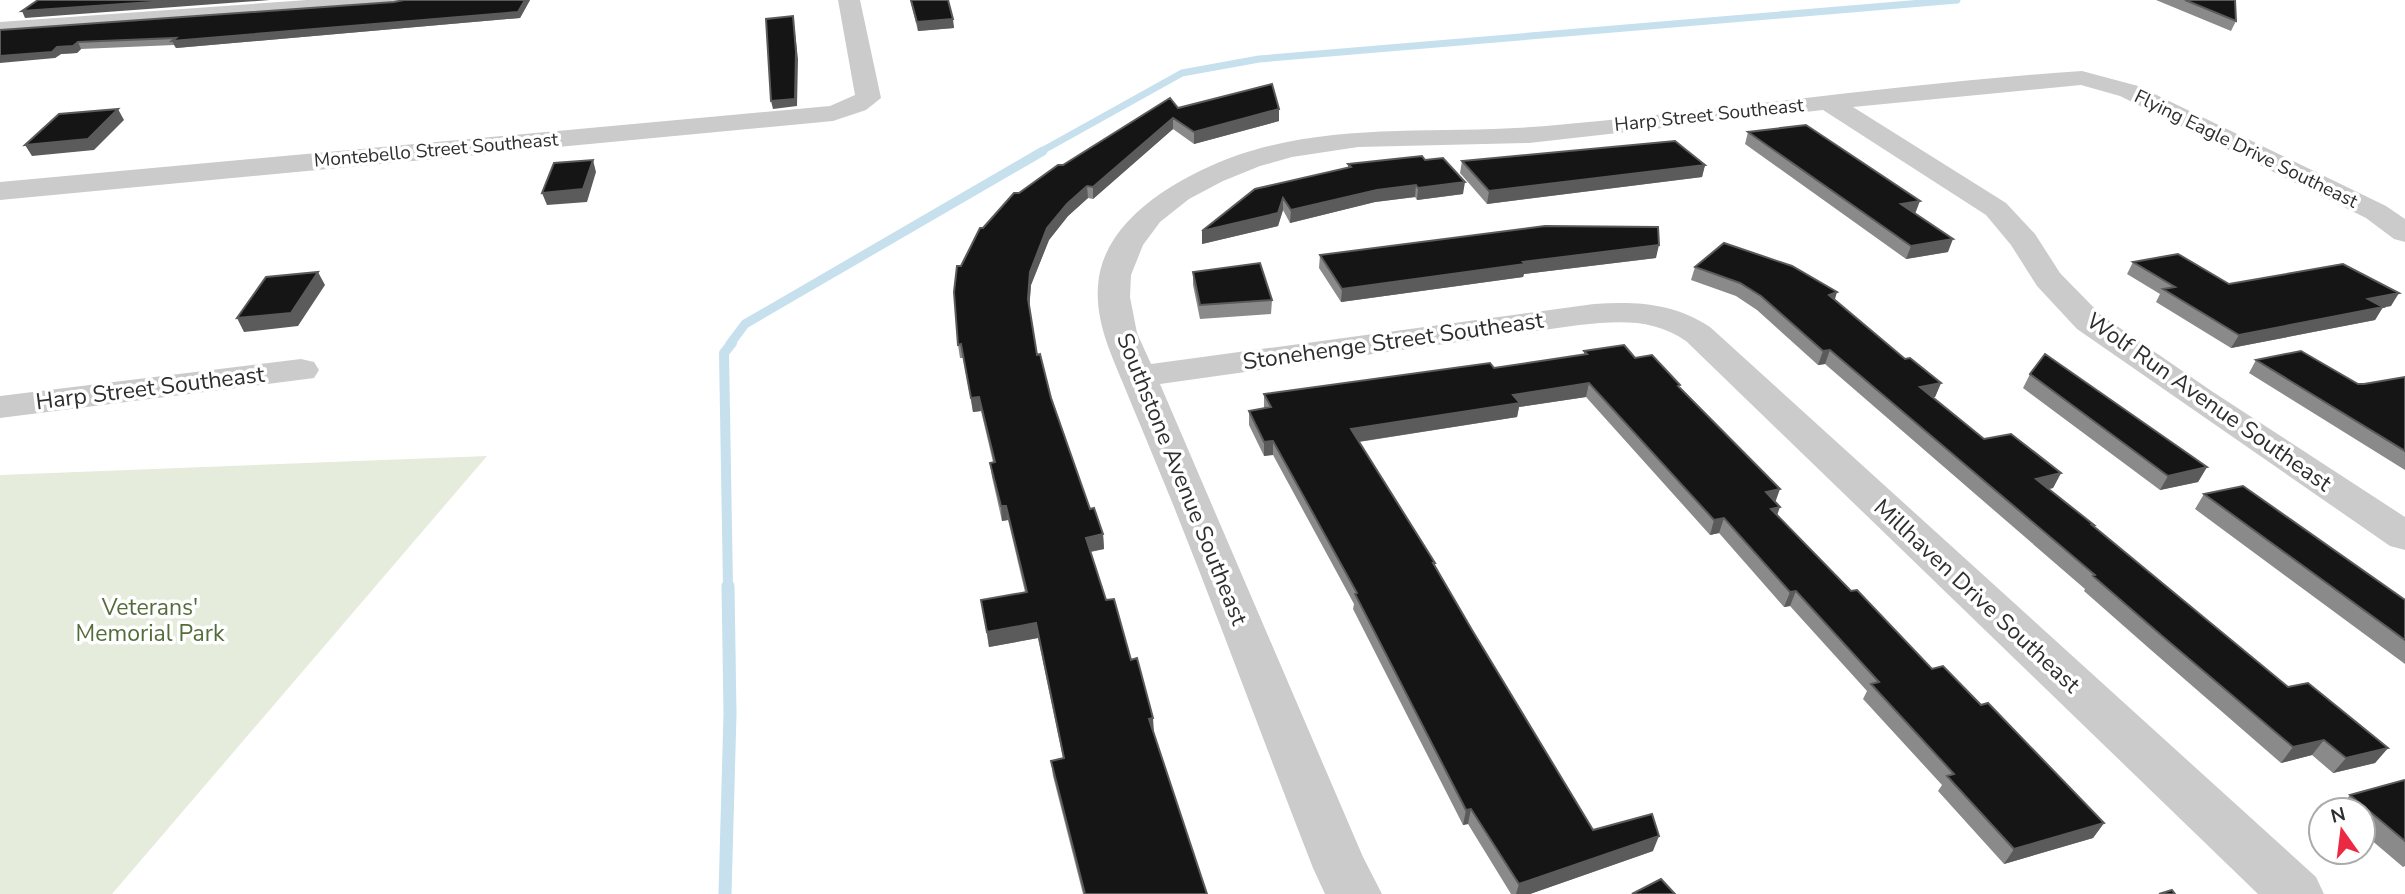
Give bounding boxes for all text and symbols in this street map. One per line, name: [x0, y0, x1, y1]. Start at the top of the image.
street label: Flying Eagle Drive Southeast: [2130, 83, 2362, 215]
street label: Harp Street Southeast: [1613, 92, 1805, 138]
street label: Montebello Street Southeast: [313, 126, 560, 174]
street label: Stonehenge Street Southeast: [1241, 304, 1546, 377]
street label: Wolf Run Avenue Southeast: [2080, 305, 2339, 499]
street label: Southstone Avenue Southeast: [1109, 328, 1255, 631]
street label: Harp Street Southeast: [34, 358, 267, 417]
street label: Millhaven Drive Southeast: [1867, 492, 2088, 701]
park label: Veterans' Memorial Park: [76, 592, 225, 649]
north arrow: [2307, 796, 2377, 866]
text: N: [2328, 801, 2348, 830]

